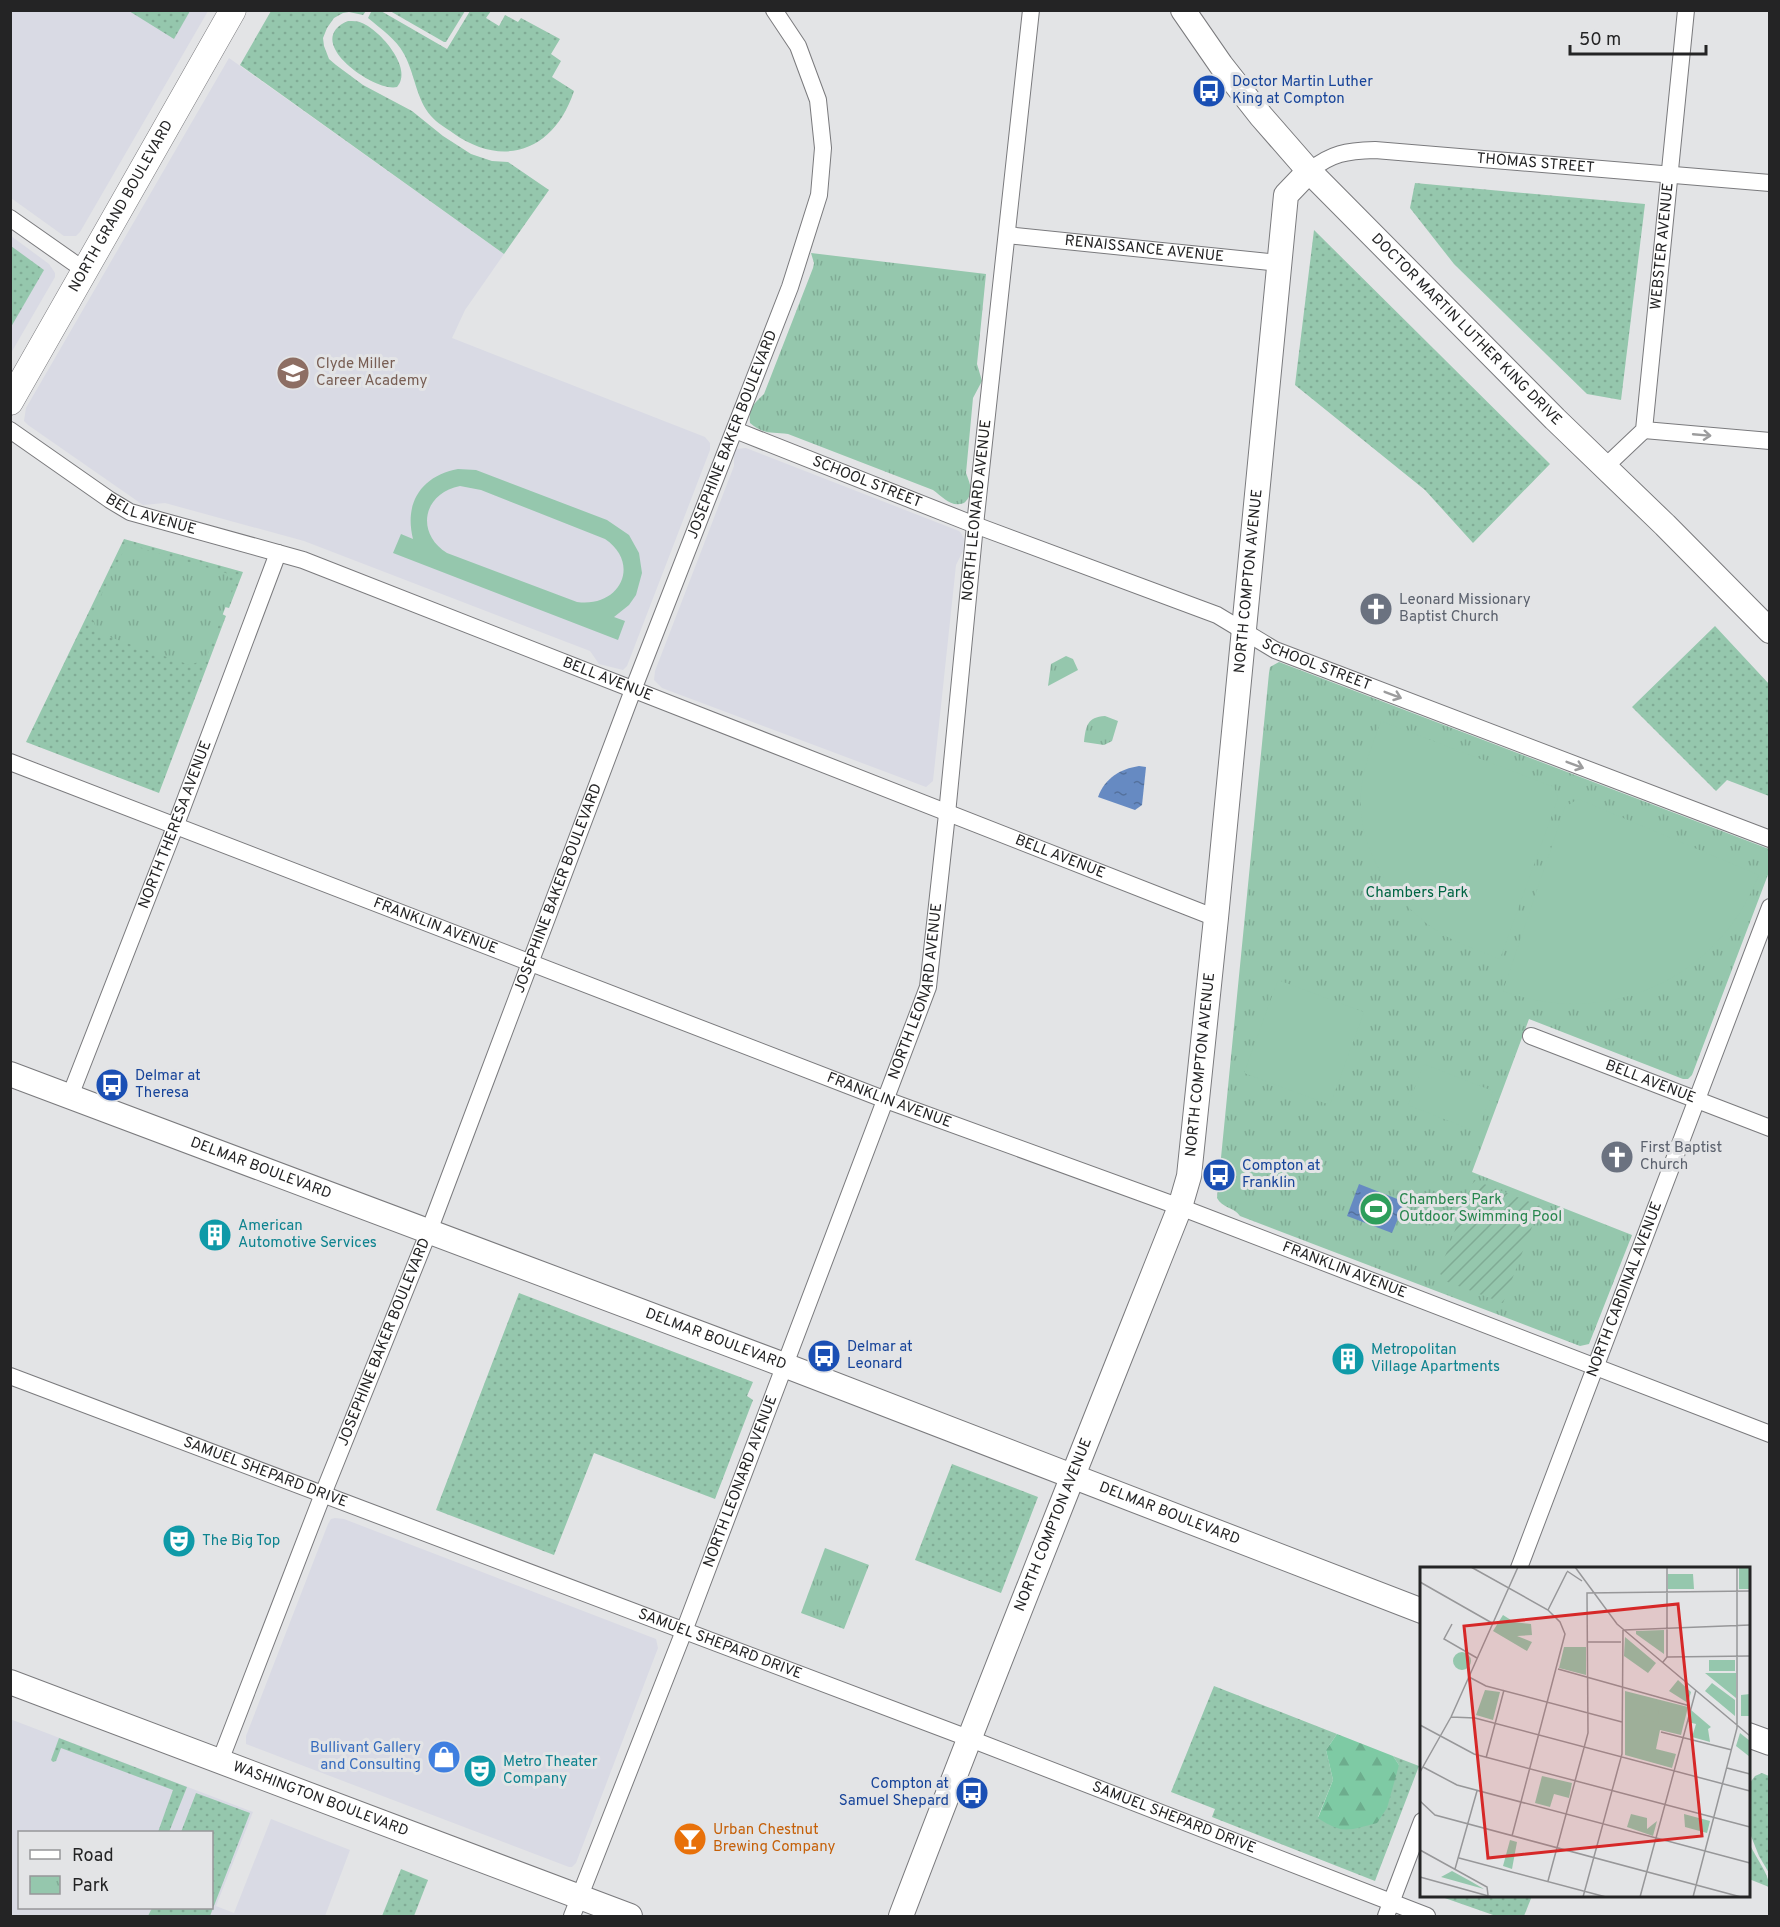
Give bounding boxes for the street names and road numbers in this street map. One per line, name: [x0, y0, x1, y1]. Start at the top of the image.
street label: NORTH GRAND BOULEVARD: [65, 117, 178, 296]
street label: THOMAS STREET: [1476, 149, 1595, 178]
street label: WEBSTER AVENUE: [1647, 182, 1678, 311]
street label: DOCTOR MARTIN LUTHER KING DRIVE: [1367, 229, 1566, 430]
street label: RENAISSANCE AVENUE: [1064, 231, 1225, 267]
street label: JOSEPHINE BAKER BOULEVARD: [683, 327, 782, 542]
street label: NORTH LEONARD AVENUE: [958, 419, 996, 602]
street label: SCHOOL STREET: [809, 452, 925, 513]
street label: NORTH COMPTON AVENUE: [1230, 488, 1267, 674]
street label: BELL AVENUE: [102, 490, 198, 539]
street label: SCHOOL STREET: [1258, 634, 1374, 695]
street label: BELL AVENUE: [560, 653, 655, 706]
street label: NORTH THERESA AVENUE: [135, 738, 216, 911]
street label: JOSEPHINE BAKER BOULEVARD: [510, 781, 606, 996]
street label: BELL AVENUE: [1012, 831, 1108, 883]
street label: FRANKLIN AVENUE: [371, 894, 500, 959]
street label: NORTH LEONARD AVENUE: [884, 902, 947, 1082]
street label: NORTH COMPTON AVENUE: [1182, 972, 1220, 1158]
street label: BELL AVENUE: [1603, 1056, 1698, 1108]
street label: FRANKLIN AVENUE: [824, 1069, 954, 1132]
street label: DELMAR BOULEVARD: [188, 1133, 334, 1204]
street label: NORTH CARDINAL AVENUE: [1583, 1199, 1667, 1380]
street label: JOSEPHINE BAKER BOULEVARD: [334, 1235, 435, 1449]
street label: FRANKLIN AVENUE: [1280, 1238, 1409, 1303]
street label: DELMAR BOULEVARD: [642, 1304, 789, 1375]
street label: NORTH LEONARD AVENUE: [699, 1393, 782, 1570]
street label: SAMUEL SHEPARD DRIVE: [181, 1433, 350, 1512]
street label: NORTH COMPTON AVENUE: [1011, 1435, 1096, 1614]
street label: DELMAR BOULEVARD: [1096, 1478, 1243, 1549]
street label: SAMUEL SHEPARD DRIVE: [635, 1605, 805, 1684]
street label: WASHINGTON BOULEVARD: [230, 1757, 411, 1841]
street label: SAMUEL SHEPARD DRIVE: [1089, 1778, 1259, 1858]

